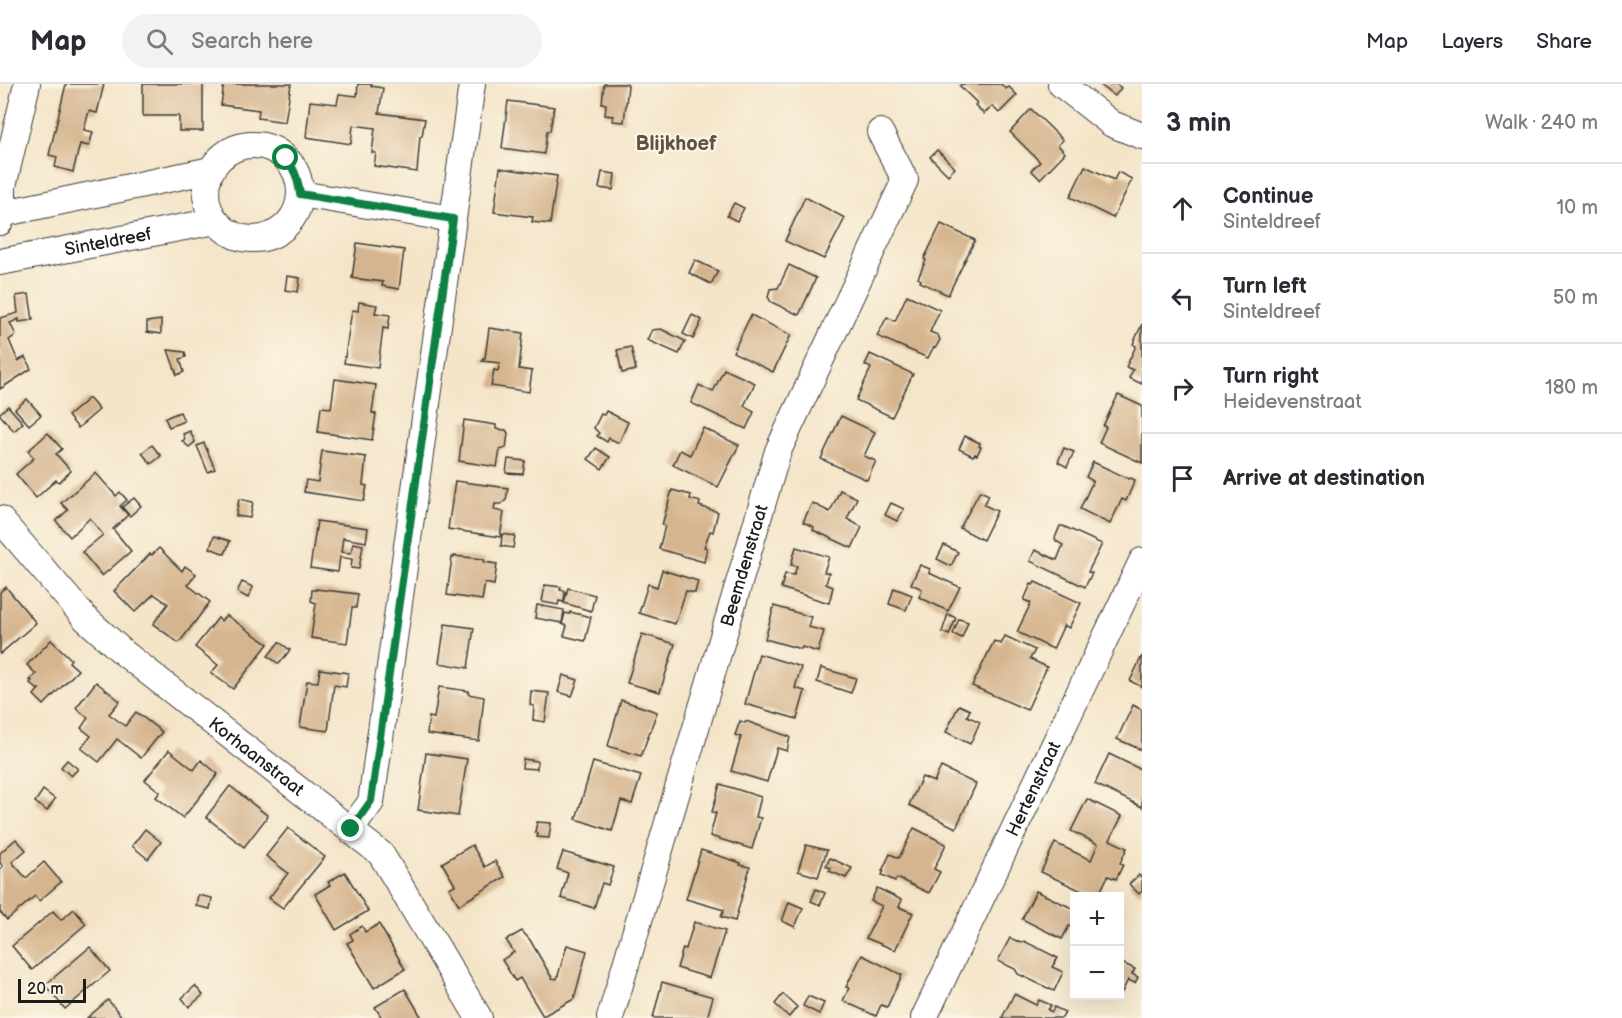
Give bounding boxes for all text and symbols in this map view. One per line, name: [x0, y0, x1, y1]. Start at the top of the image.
search box: [122, 14, 542, 68]
text: Map: [30, 25, 86, 58]
icon: search: [143, 25, 176, 58]
text: Search here: [191, 28, 313, 55]
text: Map: [1366, 29, 1408, 54]
text: Layers: [1441, 29, 1503, 54]
text: Share: [1536, 29, 1592, 54]
text: 3 min: [1166, 108, 1231, 139]
text: Walk · 240 m: [1485, 111, 1598, 135]
district label: Blijkhoef: [635, 132, 717, 156]
route start: [272, 144, 298, 170]
text: Continue: [1223, 183, 1313, 210]
icon: ahead: [1166, 192, 1199, 225]
text: 10 m: [1557, 196, 1598, 220]
text: Sinteldreef: [1223, 210, 1321, 234]
street label: Sinteldreef: [63, 223, 154, 260]
text: Turn left: [1223, 273, 1307, 300]
icon: left: [1166, 282, 1199, 315]
text: 50 m: [1553, 286, 1598, 310]
text: Sinteldreef: [1223, 300, 1321, 324]
text: Turn right: [1223, 363, 1319, 390]
icon: right: [1166, 372, 1199, 405]
text: 180 m: [1545, 376, 1598, 400]
text: Heidevenstraat: [1223, 390, 1362, 414]
icon: arrive: [1166, 462, 1199, 495]
text: Arrive at destination: [1223, 465, 1425, 492]
street label: Beemdenstraat: [716, 501, 772, 629]
street label: Korhaanstraat: [205, 713, 309, 801]
street label: Hertenstraat: [1002, 737, 1065, 840]
route end: [337, 815, 363, 841]
map controls: [1070, 892, 1124, 1000]
button: +: [1070, 892, 1124, 946]
button: −: [1070, 946, 1124, 1000]
scale bar: [18, 976, 86, 1004]
text: 20 m: [27, 980, 63, 999]

